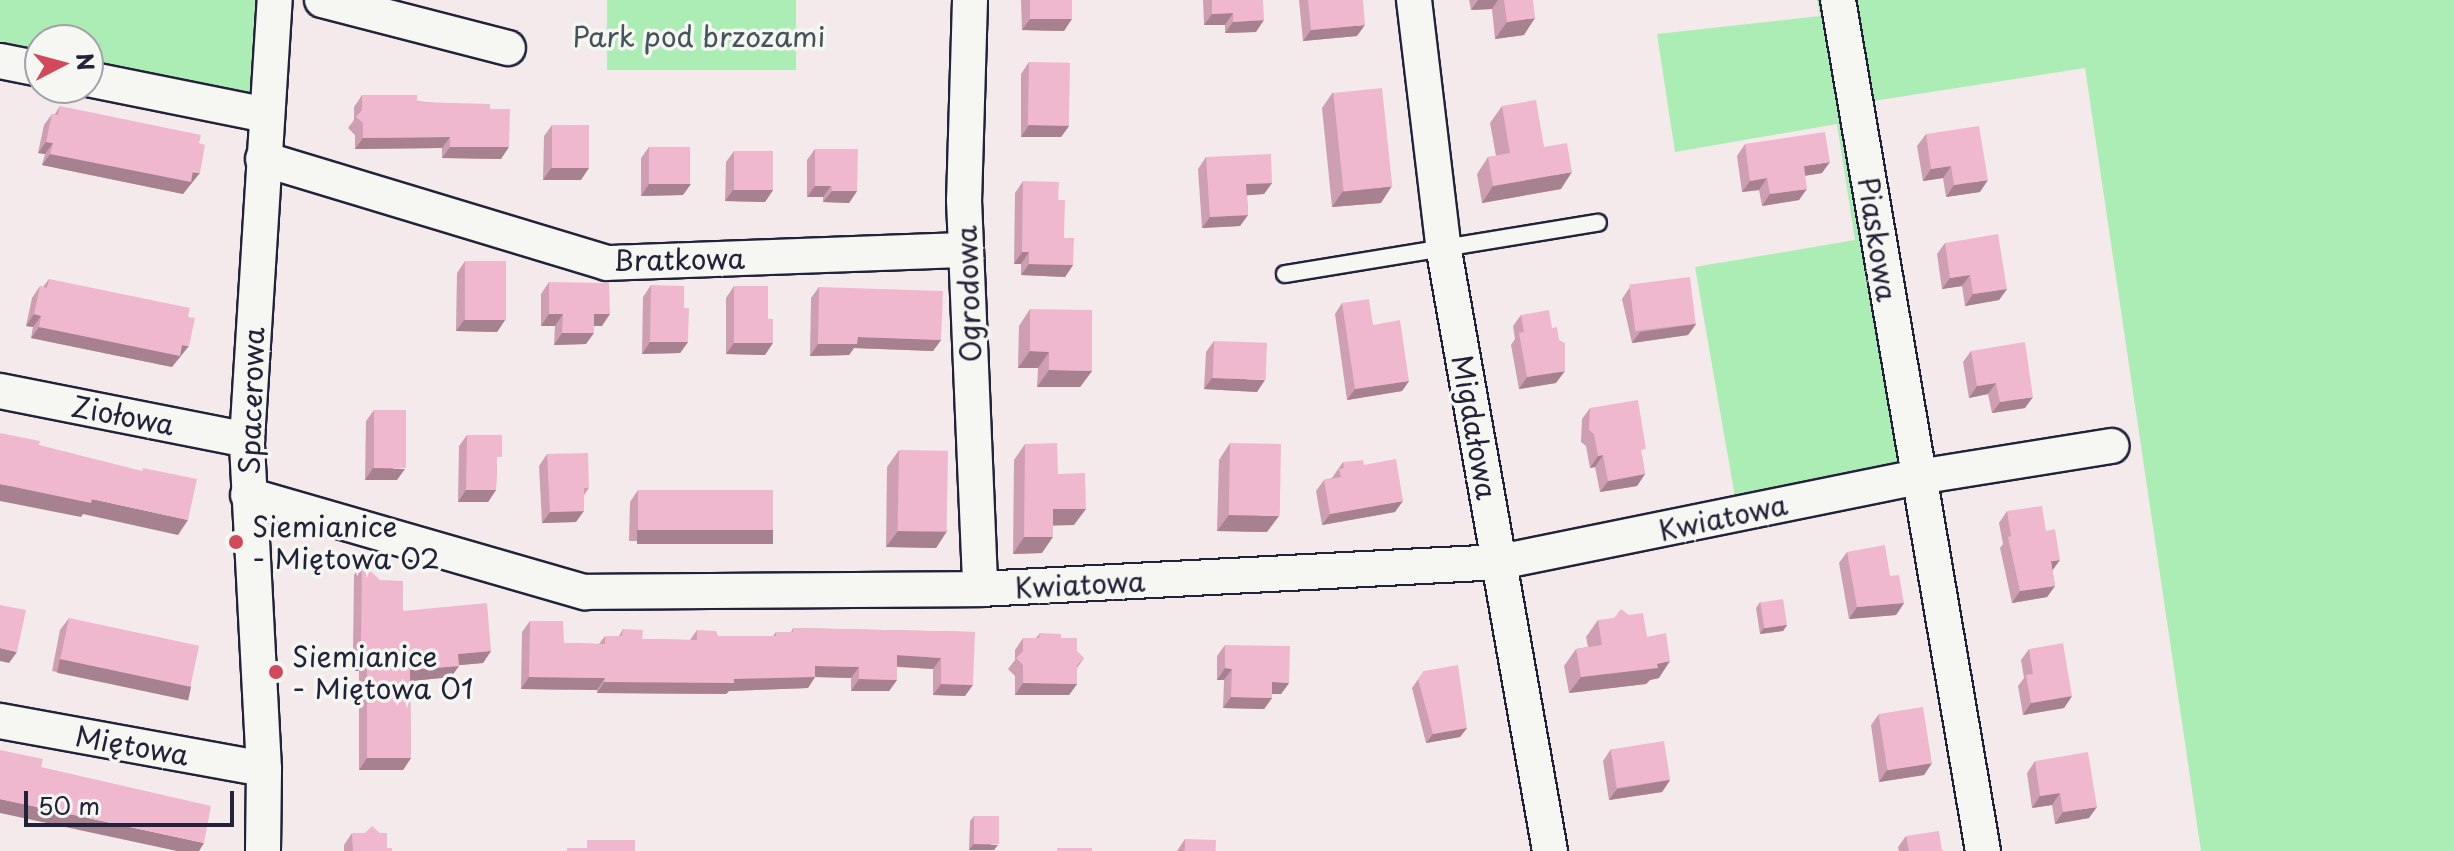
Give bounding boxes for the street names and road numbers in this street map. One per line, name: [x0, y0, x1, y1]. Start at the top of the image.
street label: Piaskowa: [1852, 174, 1904, 304]
street label: Ogrodowa: [949, 225, 987, 363]
street label: Bratkowa: [613, 241, 745, 277]
street label: Spacerowa: [232, 327, 270, 475]
street label: Migdałowa: [1446, 352, 1504, 502]
street label: Ziołowa: [69, 389, 177, 441]
street label: Kwiatowa: [1656, 487, 1790, 547]
street label: Kwiatowa: [1014, 564, 1146, 604]
street label: Miętowa: [73, 718, 191, 772]

